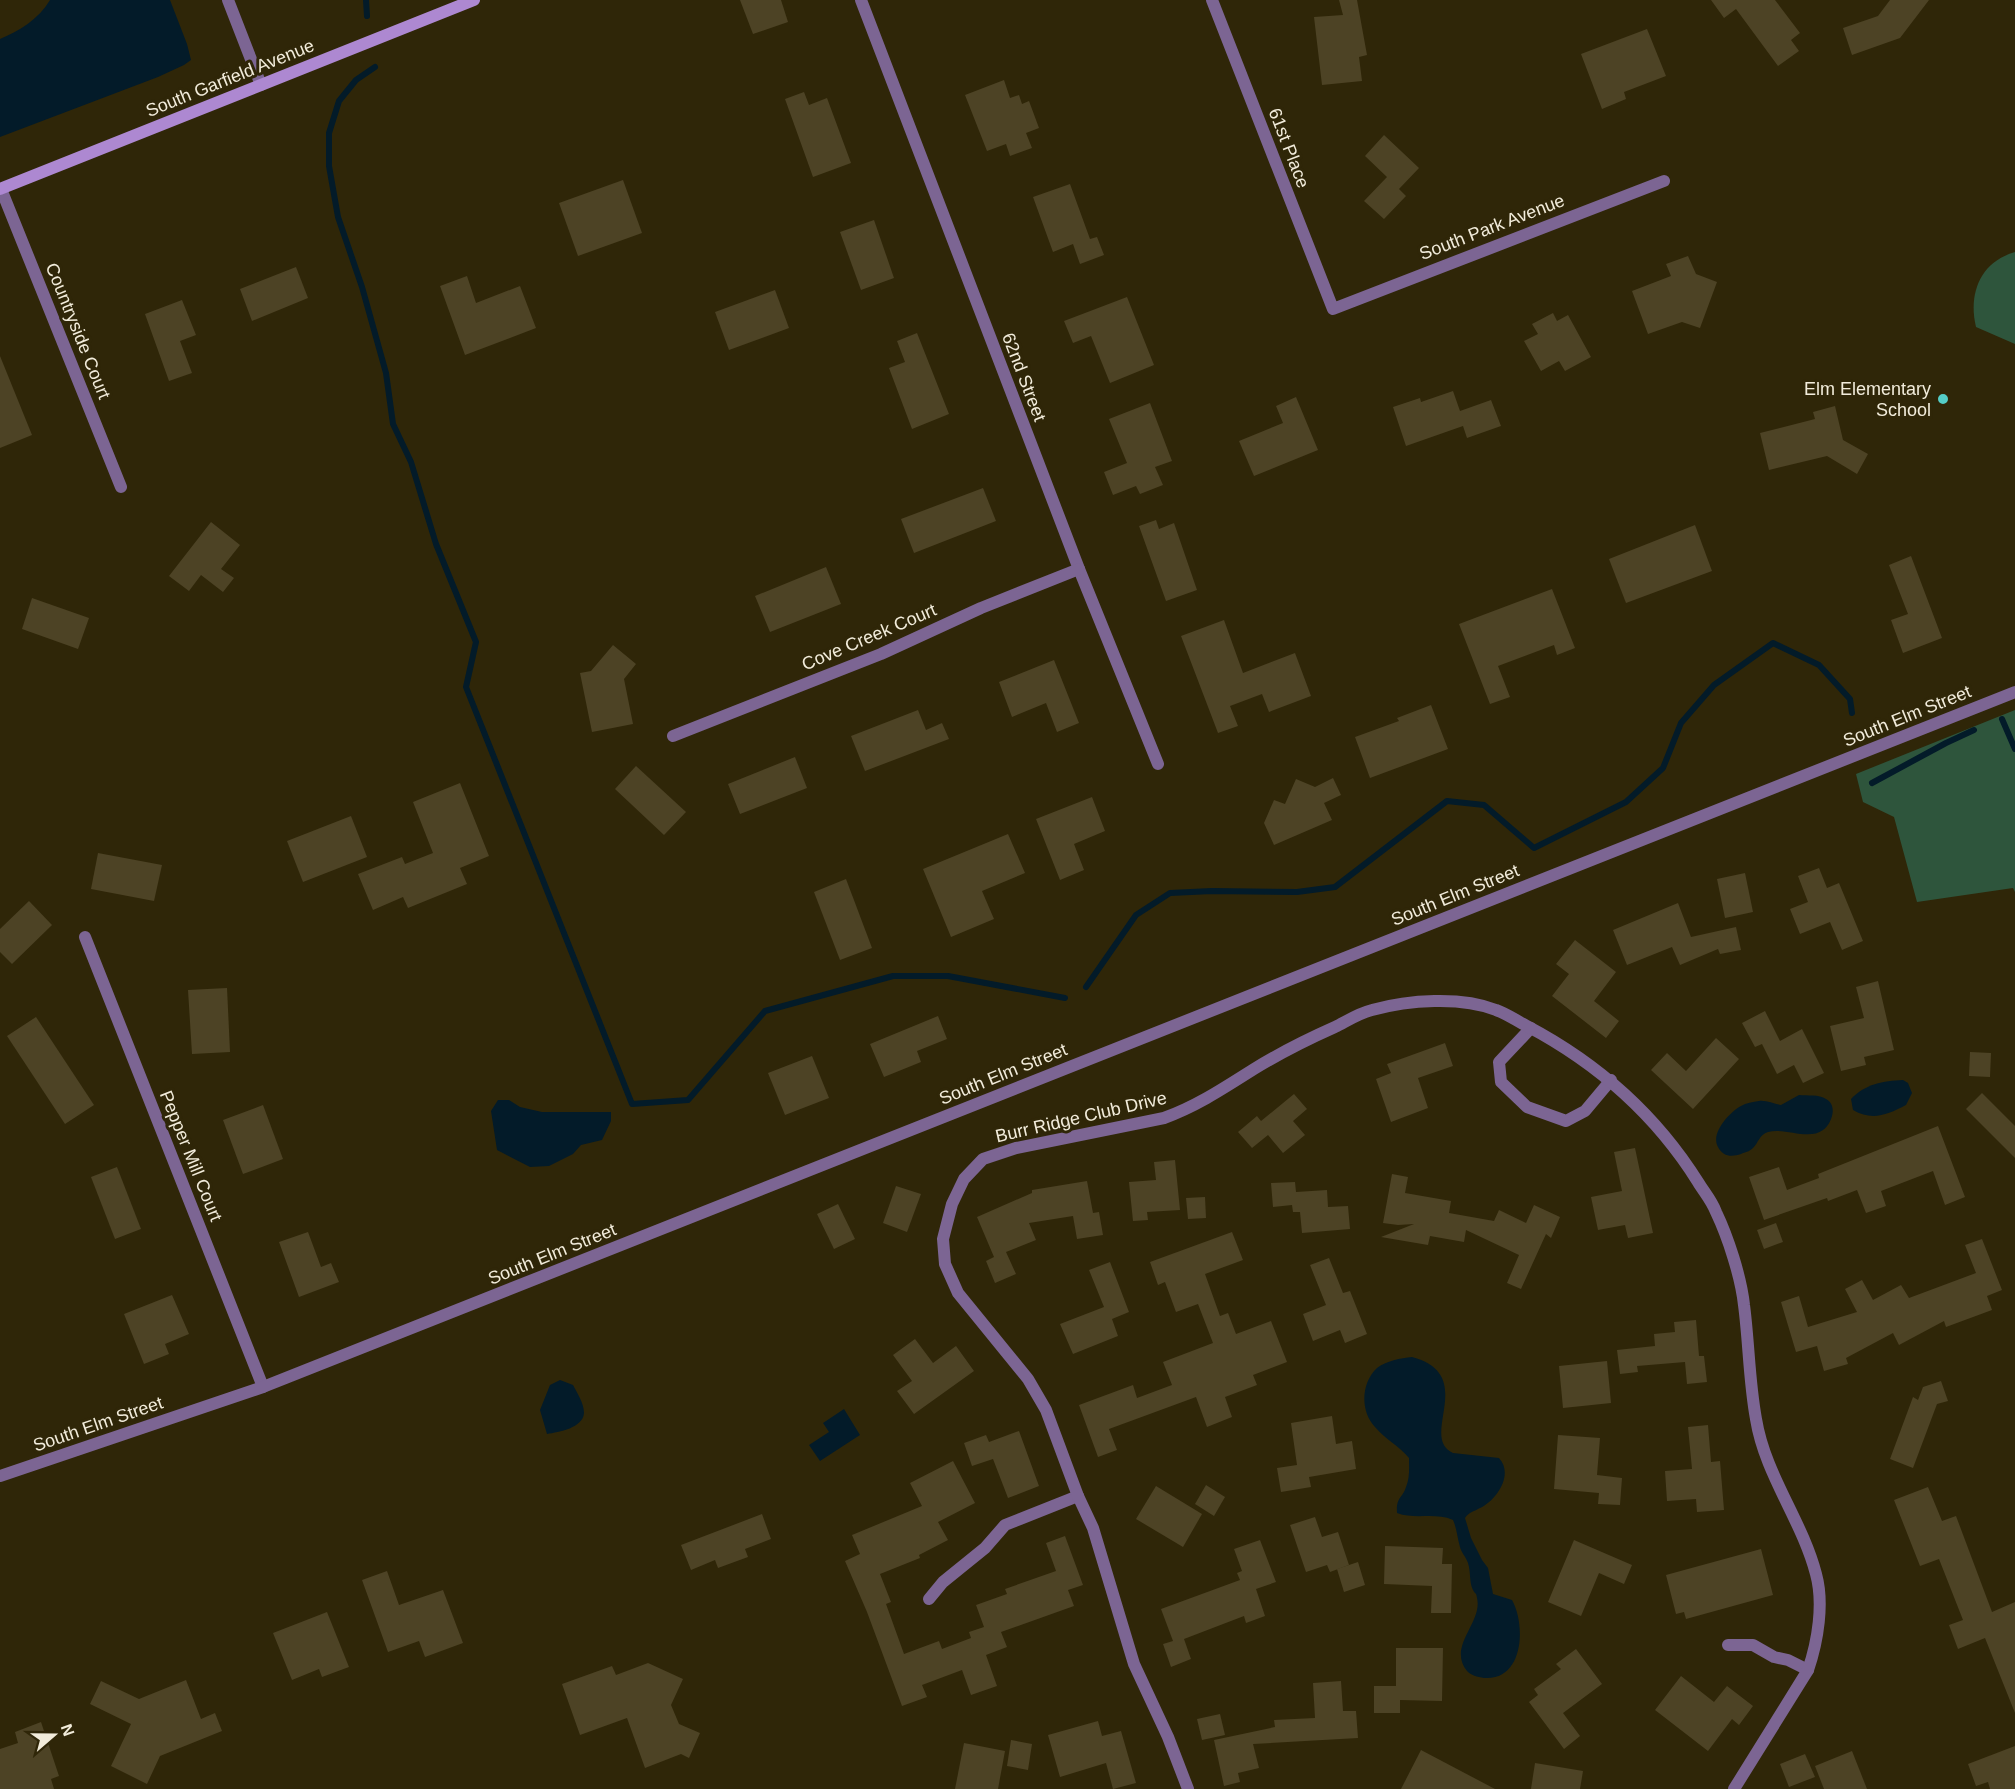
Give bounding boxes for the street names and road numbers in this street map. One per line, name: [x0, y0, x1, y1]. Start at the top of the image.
street label: South Garfield Avenue: [143, 35, 317, 121]
street label: 61st Place: [1265, 105, 1313, 191]
street label: South Park Avenue: [1417, 190, 1567, 264]
street label: Countryside Court: [42, 260, 114, 402]
street label: 62nd Street: [998, 330, 1050, 424]
street label: Cove Creek Court: [799, 600, 939, 674]
street label: South Elm Street: [1840, 681, 1974, 751]
street label: South Elm Street: [1388, 860, 1522, 930]
street label: South Elm Street: [936, 1039, 1070, 1109]
street label: Pepper Mill Court: [156, 1088, 226, 1224]
street label: Burr Ridge Club Drive: [993, 1088, 1169, 1146]
street label: South Elm Street: [485, 1219, 619, 1289]
street label: South Elm Street: [30, 1392, 166, 1456]

